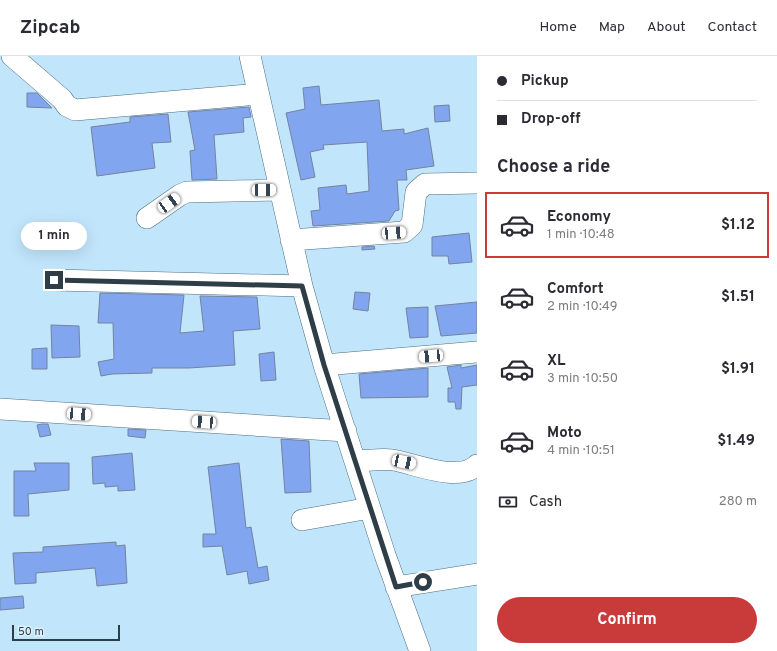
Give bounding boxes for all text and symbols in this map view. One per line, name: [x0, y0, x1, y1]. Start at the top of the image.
text: Zipcab: [20, 16, 80, 40]
text: Home: [540, 19, 577, 36]
text: Map: [599, 19, 625, 36]
text: About: [647, 19, 686, 36]
text: Contact: [708, 19, 757, 36]
text: Pickup: [521, 72, 569, 91]
text: Drop-off: [521, 110, 581, 129]
text: Choose a ride: [497, 156, 610, 179]
car: [252, 184, 276, 196]
car: [156, 191, 182, 215]
icon: car: [499, 207, 535, 243]
text: Economy: [547, 208, 611, 227]
text: $1.12: [721, 216, 755, 235]
callout: 1 min: [21, 222, 87, 250]
car: [382, 226, 406, 240]
text: 1 min · 10:48: [547, 227, 615, 243]
text: 1 min: [38, 228, 70, 244]
route end: [45, 271, 63, 289]
icon: car: [499, 279, 535, 315]
text: Comfort: [547, 280, 604, 299]
text: $1.51: [721, 288, 755, 307]
text: 2 min · 10:49: [547, 299, 618, 315]
car: [419, 349, 443, 363]
icon: car: [499, 351, 535, 387]
text: XL: [547, 352, 565, 371]
text: $1.91: [721, 360, 755, 379]
text: 3 min · 10:50: [547, 371, 618, 387]
car: [67, 407, 91, 421]
car: [192, 415, 216, 429]
icon: car: [499, 423, 535, 459]
text: Moto: [547, 424, 582, 443]
text: $1.49: [717, 432, 755, 451]
text: 4 min · 10:51: [547, 443, 615, 459]
car: [391, 454, 417, 470]
icon: cash: [497, 491, 519, 513]
text: Cash: [529, 493, 562, 512]
text: 280 m: [719, 494, 757, 510]
route start: [414, 573, 432, 591]
button: Confirm: [497, 597, 757, 643]
scale bar: [12, 623, 120, 642]
text: 50 m: [18, 625, 44, 639]

